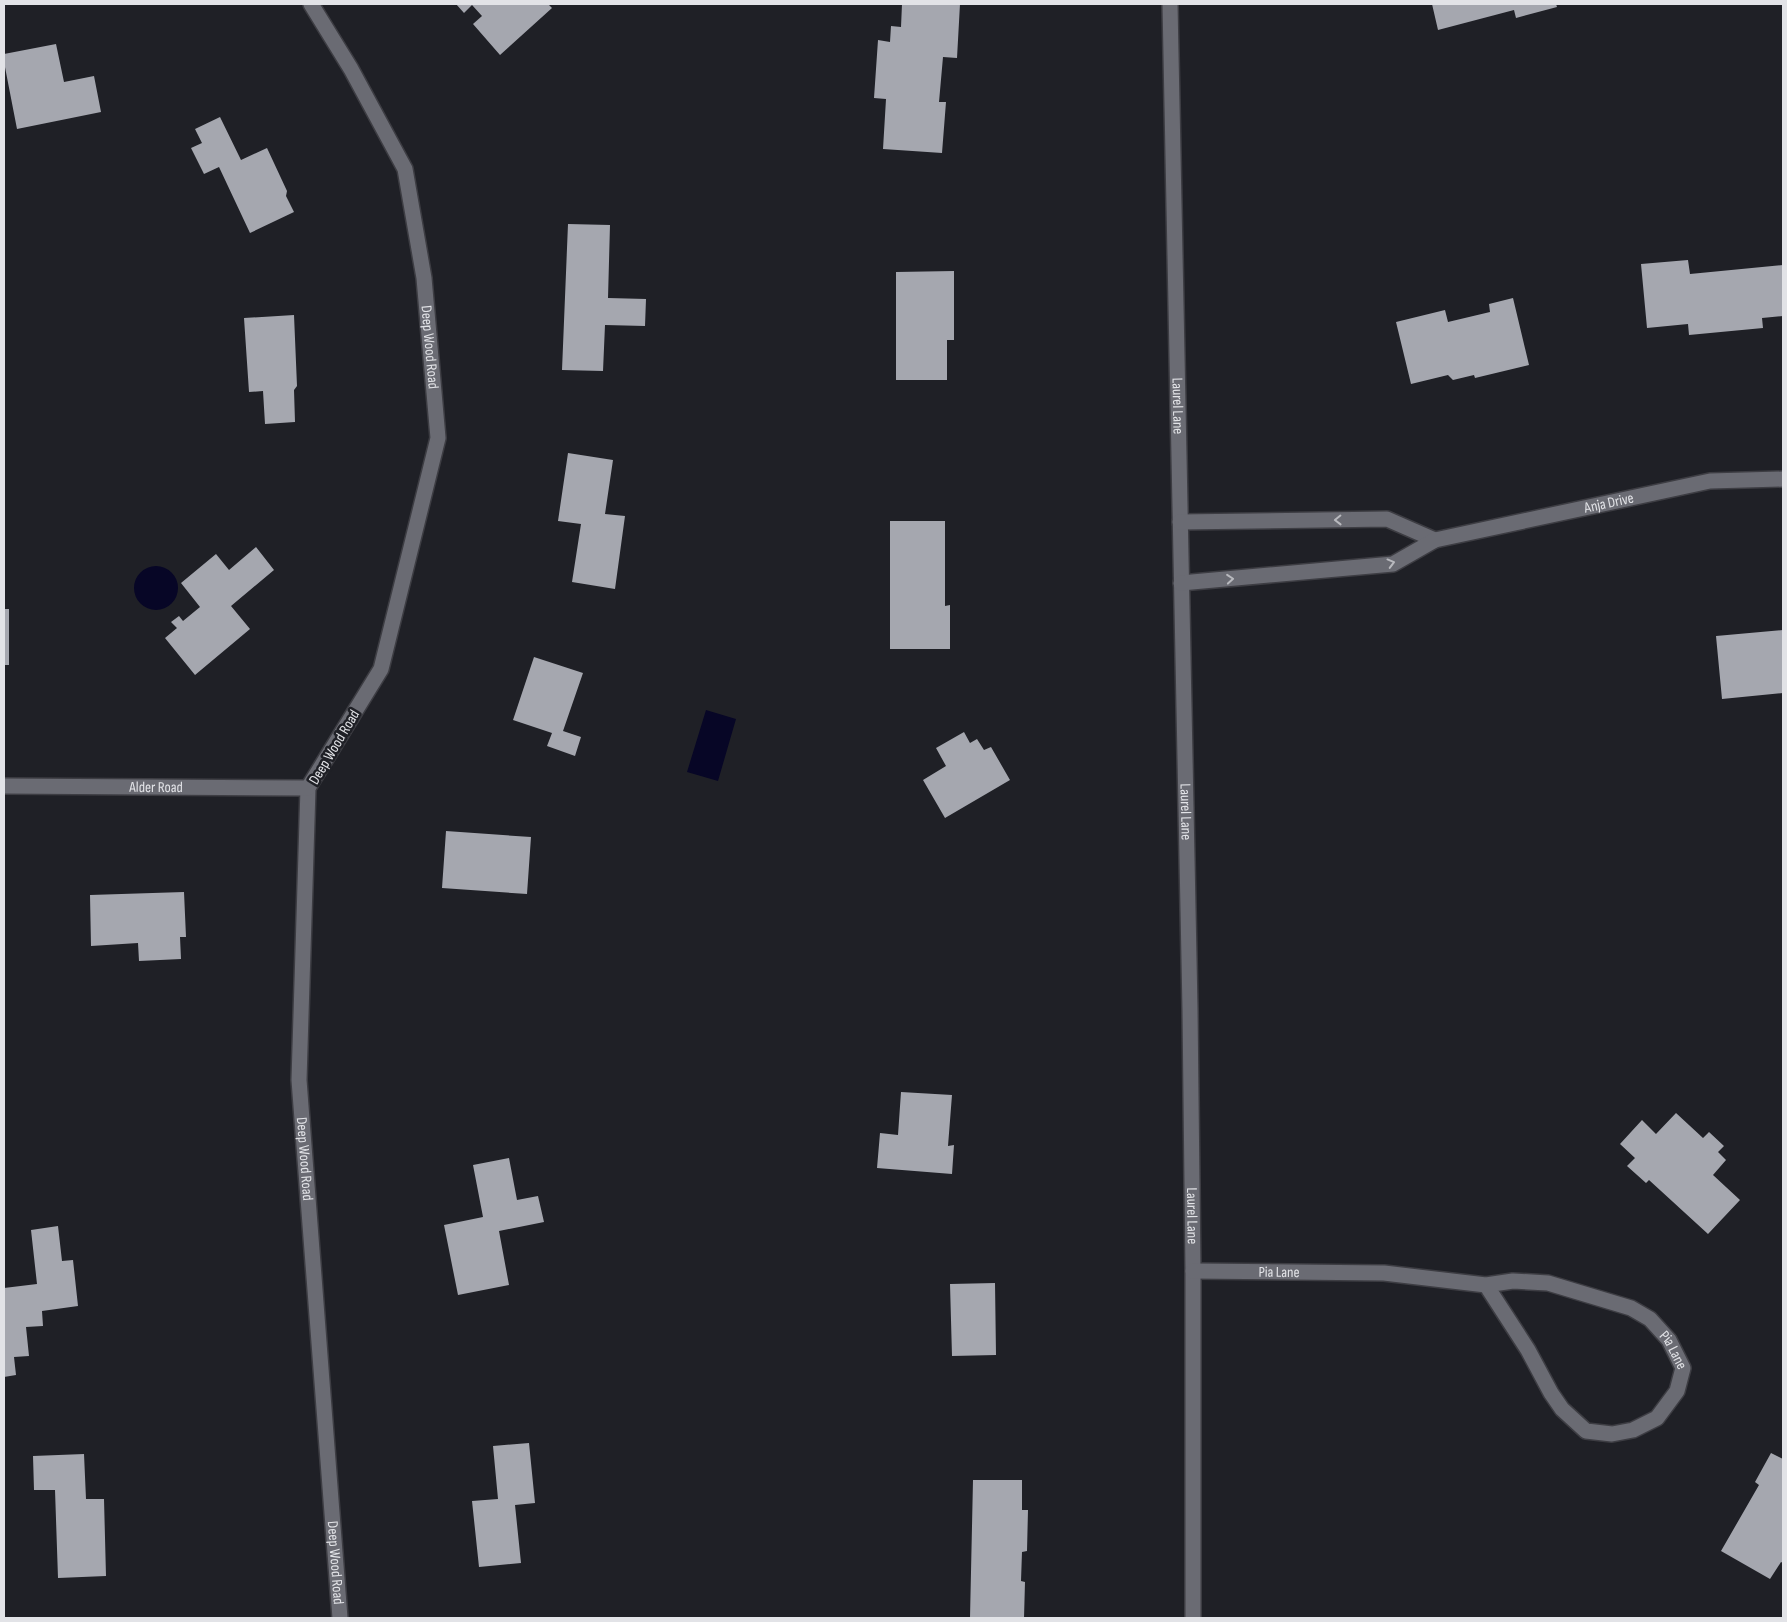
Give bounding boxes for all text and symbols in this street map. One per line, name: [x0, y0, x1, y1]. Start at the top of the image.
street label: Deep Wood Road: [416, 305, 443, 390]
street label: Laurel Lane: [1167, 377, 1188, 434]
street label: Anja Drive: [1581, 489, 1635, 518]
one-way arrow: [1334, 515, 1342, 525]
one-way arrow: [1387, 558, 1395, 569]
one-way arrow: [1226, 574, 1234, 585]
street label: Deep Wood Road: [305, 707, 364, 788]
street label: Alder Road: [128, 778, 183, 797]
street label: Laurel Lane: [1176, 783, 1196, 840]
street label: Deep Wood Road: [292, 1116, 317, 1201]
street label: Laurel Lane: [1182, 1187, 1202, 1244]
street label: Pia Lane: [1258, 1263, 1300, 1282]
street label: Pia Lane: [1655, 1327, 1691, 1373]
street label: Deep Wood Road: [323, 1520, 348, 1605]

